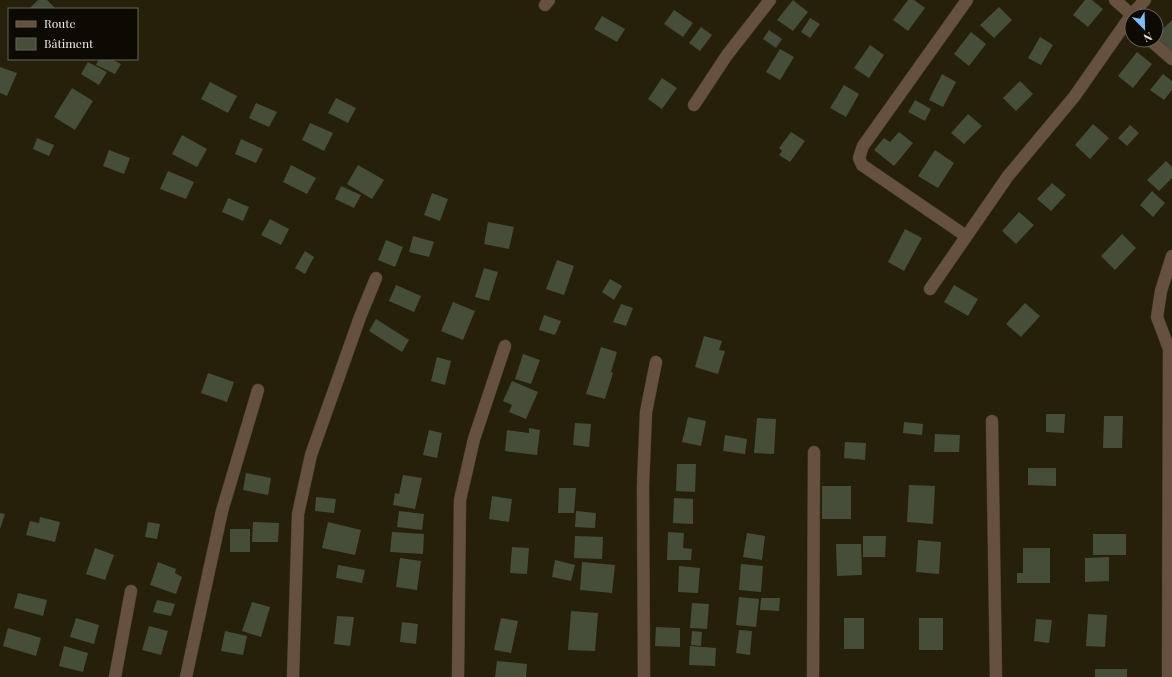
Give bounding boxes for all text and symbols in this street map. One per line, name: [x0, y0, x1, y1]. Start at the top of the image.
legend: [8, 8, 138, 60]
north arrow: [1124, 8, 1164, 48]
text: Route: [44, 15, 76, 31]
text: N: [1141, 29, 1155, 46]
text: Bâtiment: [44, 35, 94, 51]

